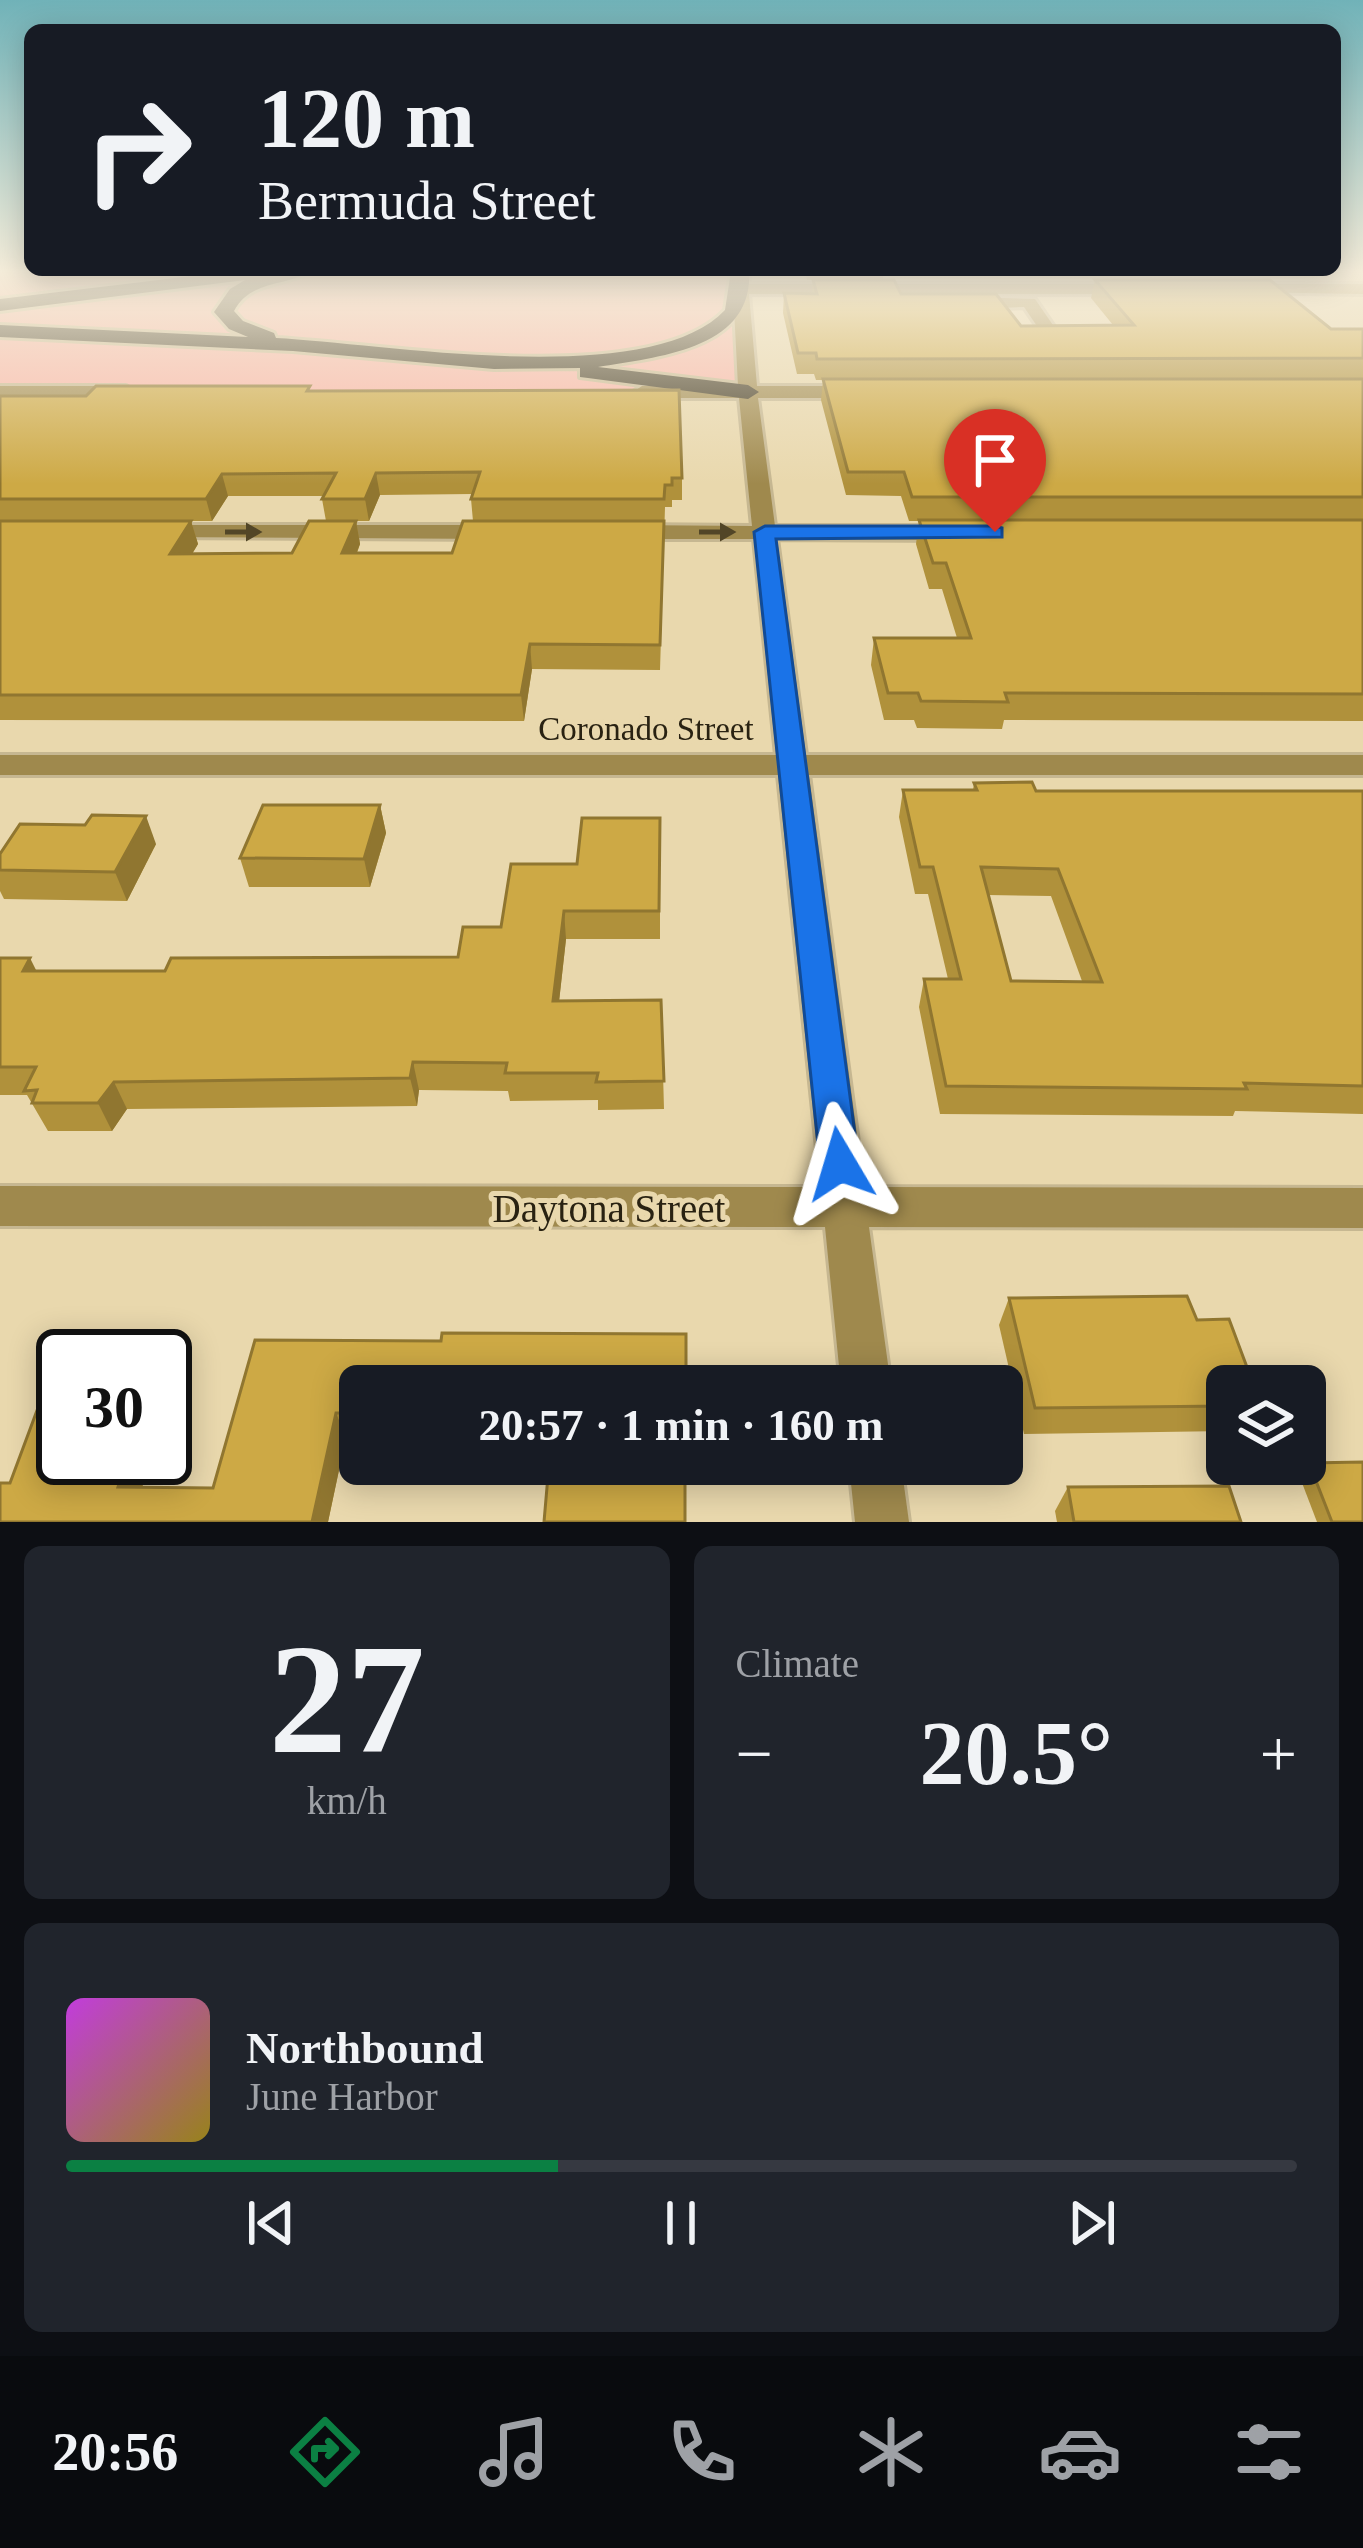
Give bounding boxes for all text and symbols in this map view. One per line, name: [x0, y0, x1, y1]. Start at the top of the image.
icon: right: [60, 72, 216, 228]
text: 120 m: [258, 72, 475, 165]
text: Bermuda Street: [258, 171, 595, 231]
pin: [944, 409, 1046, 532]
icon: arrive: [962, 427, 1028, 493]
one-way arrow: [225, 522, 263, 542]
one-way arrow: [699, 522, 737, 542]
street label: Coronado Street: [538, 711, 754, 747]
position arrow: [777, 1101, 903, 1227]
street label: Daytona Street: [493, 1187, 726, 1231]
speed limit sign: 30: [36, 1329, 192, 1485]
map controls: [1206, 1365, 1326, 1485]
button: layers: [1206, 1365, 1326, 1485]
text: 20:57 · 1 min · 160 m: [479, 1400, 884, 1450]
text: 27: [269, 1613, 425, 1786]
text: Climate: [736, 1642, 859, 1685]
text: 20.5°: [920, 1704, 1113, 1803]
text: −: [736, 1717, 773, 1790]
text: +: [1260, 1717, 1297, 1790]
text: km/h: [307, 1779, 387, 1822]
text: Northbound: [246, 2023, 484, 2073]
text: June Harbor: [246, 2075, 438, 2118]
icon: previous: [238, 2190, 304, 2256]
icon: pause: [648, 2190, 714, 2256]
icon: next: [1059, 2190, 1125, 2256]
icon: directions: [283, 2410, 367, 2494]
icon: music: [472, 2410, 556, 2494]
icon: phone: [660, 2410, 744, 2494]
icon: climate: [849, 2410, 933, 2494]
icon: car: [1038, 2410, 1122, 2494]
icon: filters: [1227, 2410, 1311, 2494]
text: 20:56: [52, 2422, 178, 2482]

